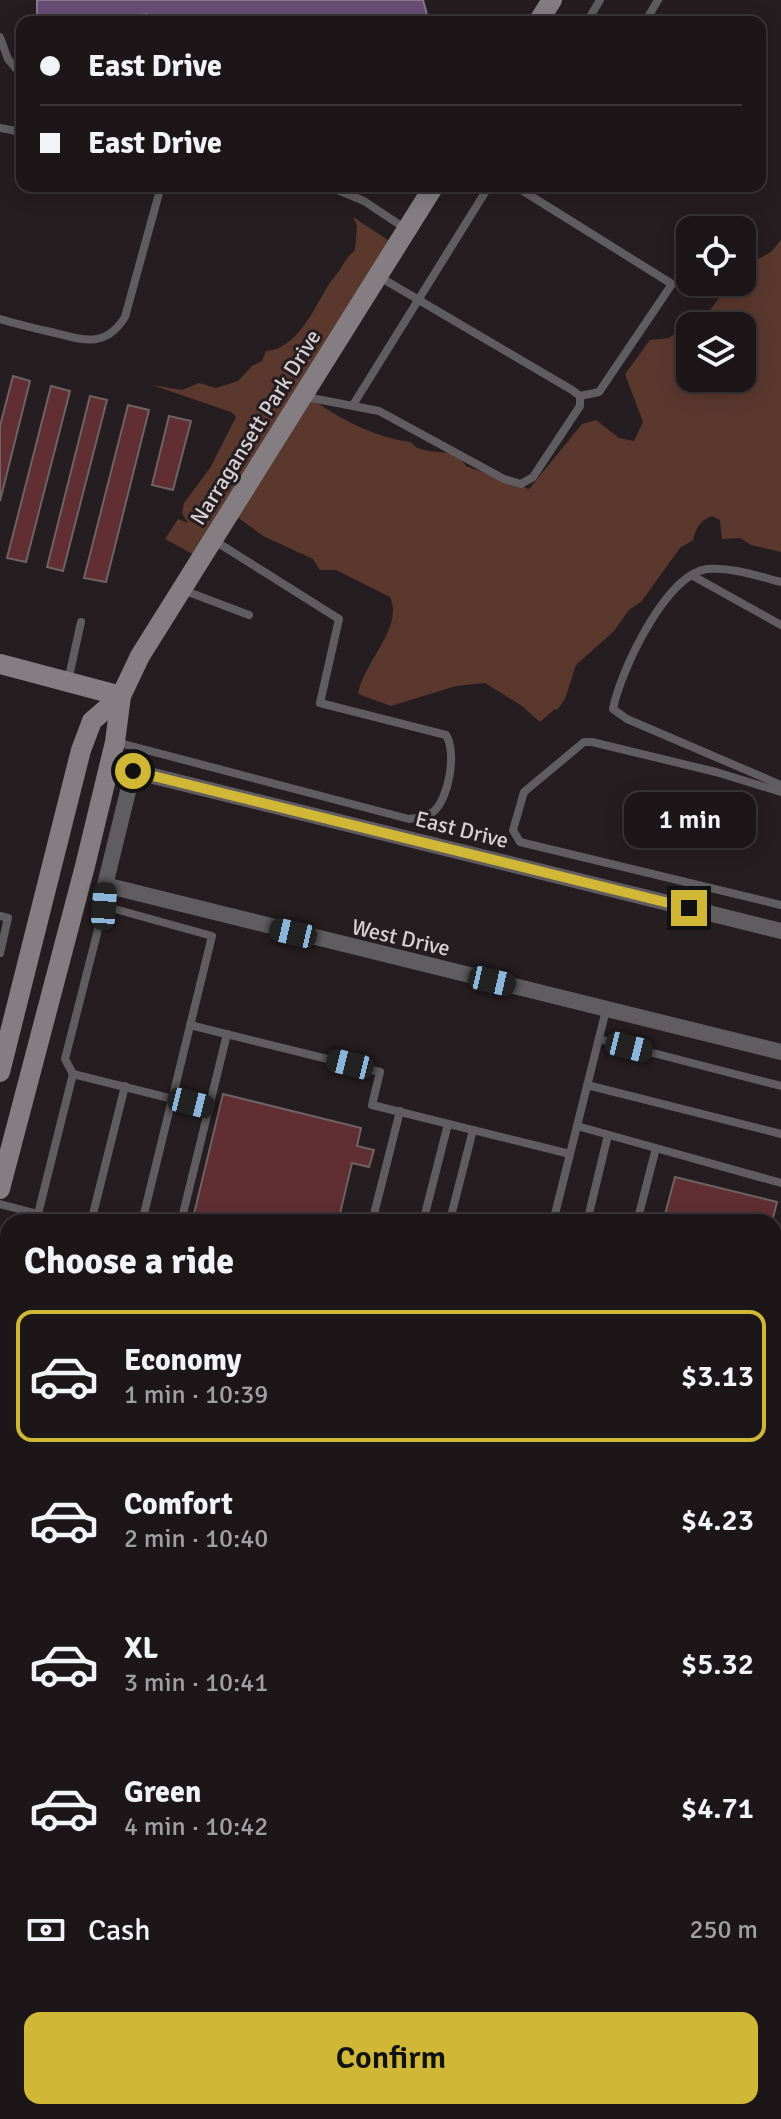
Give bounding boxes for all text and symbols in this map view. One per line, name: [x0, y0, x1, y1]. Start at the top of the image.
text: East Drive: [88, 48, 222, 85]
text: East Drive: [88, 125, 222, 162]
map controls: [676, 216, 756, 392]
button: locate: [676, 216, 756, 296]
button: layers: [676, 312, 756, 392]
street label: Narragansett Park Drive: [184, 325, 327, 530]
route start: [115, 753, 151, 789]
callout: 1 min: [623, 792, 755, 848]
text: 1 min: [659, 804, 721, 836]
street label: East Drive: [413, 805, 511, 854]
car: [90, 881, 118, 931]
route end: [671, 890, 707, 926]
street label: West Drive: [349, 913, 453, 962]
car: [267, 916, 319, 950]
car: [466, 964, 518, 998]
car: [603, 1030, 655, 1064]
car: [324, 1047, 376, 1081]
car: [165, 1086, 217, 1120]
text: Choose a ride: [24, 1239, 234, 1284]
icon: car: [28, 1340, 100, 1412]
text: Economy: [124, 1342, 241, 1379]
text: $3.13: [681, 1358, 754, 1395]
text: 1 min · 10:39: [124, 1379, 268, 1411]
icon: car: [28, 1484, 100, 1556]
text: Comfort: [124, 1486, 233, 1523]
text: $4.23: [681, 1502, 754, 1539]
text: 2 min · 10:40: [124, 1523, 268, 1555]
icon: car: [28, 1628, 100, 1700]
text: XL: [124, 1630, 158, 1667]
text: $5.32: [681, 1646, 754, 1683]
text: 3 min · 10:41: [124, 1667, 268, 1699]
icon: car: [28, 1772, 100, 1844]
text: Green: [124, 1774, 201, 1811]
text: $4.71: [681, 1790, 754, 1827]
text: 4 min · 10:42: [124, 1811, 268, 1843]
icon: cash: [24, 1908, 68, 1952]
text: Cash: [88, 1912, 151, 1949]
text: 250 m: [689, 1914, 758, 1946]
button: Confirm: [24, 2012, 758, 2104]

